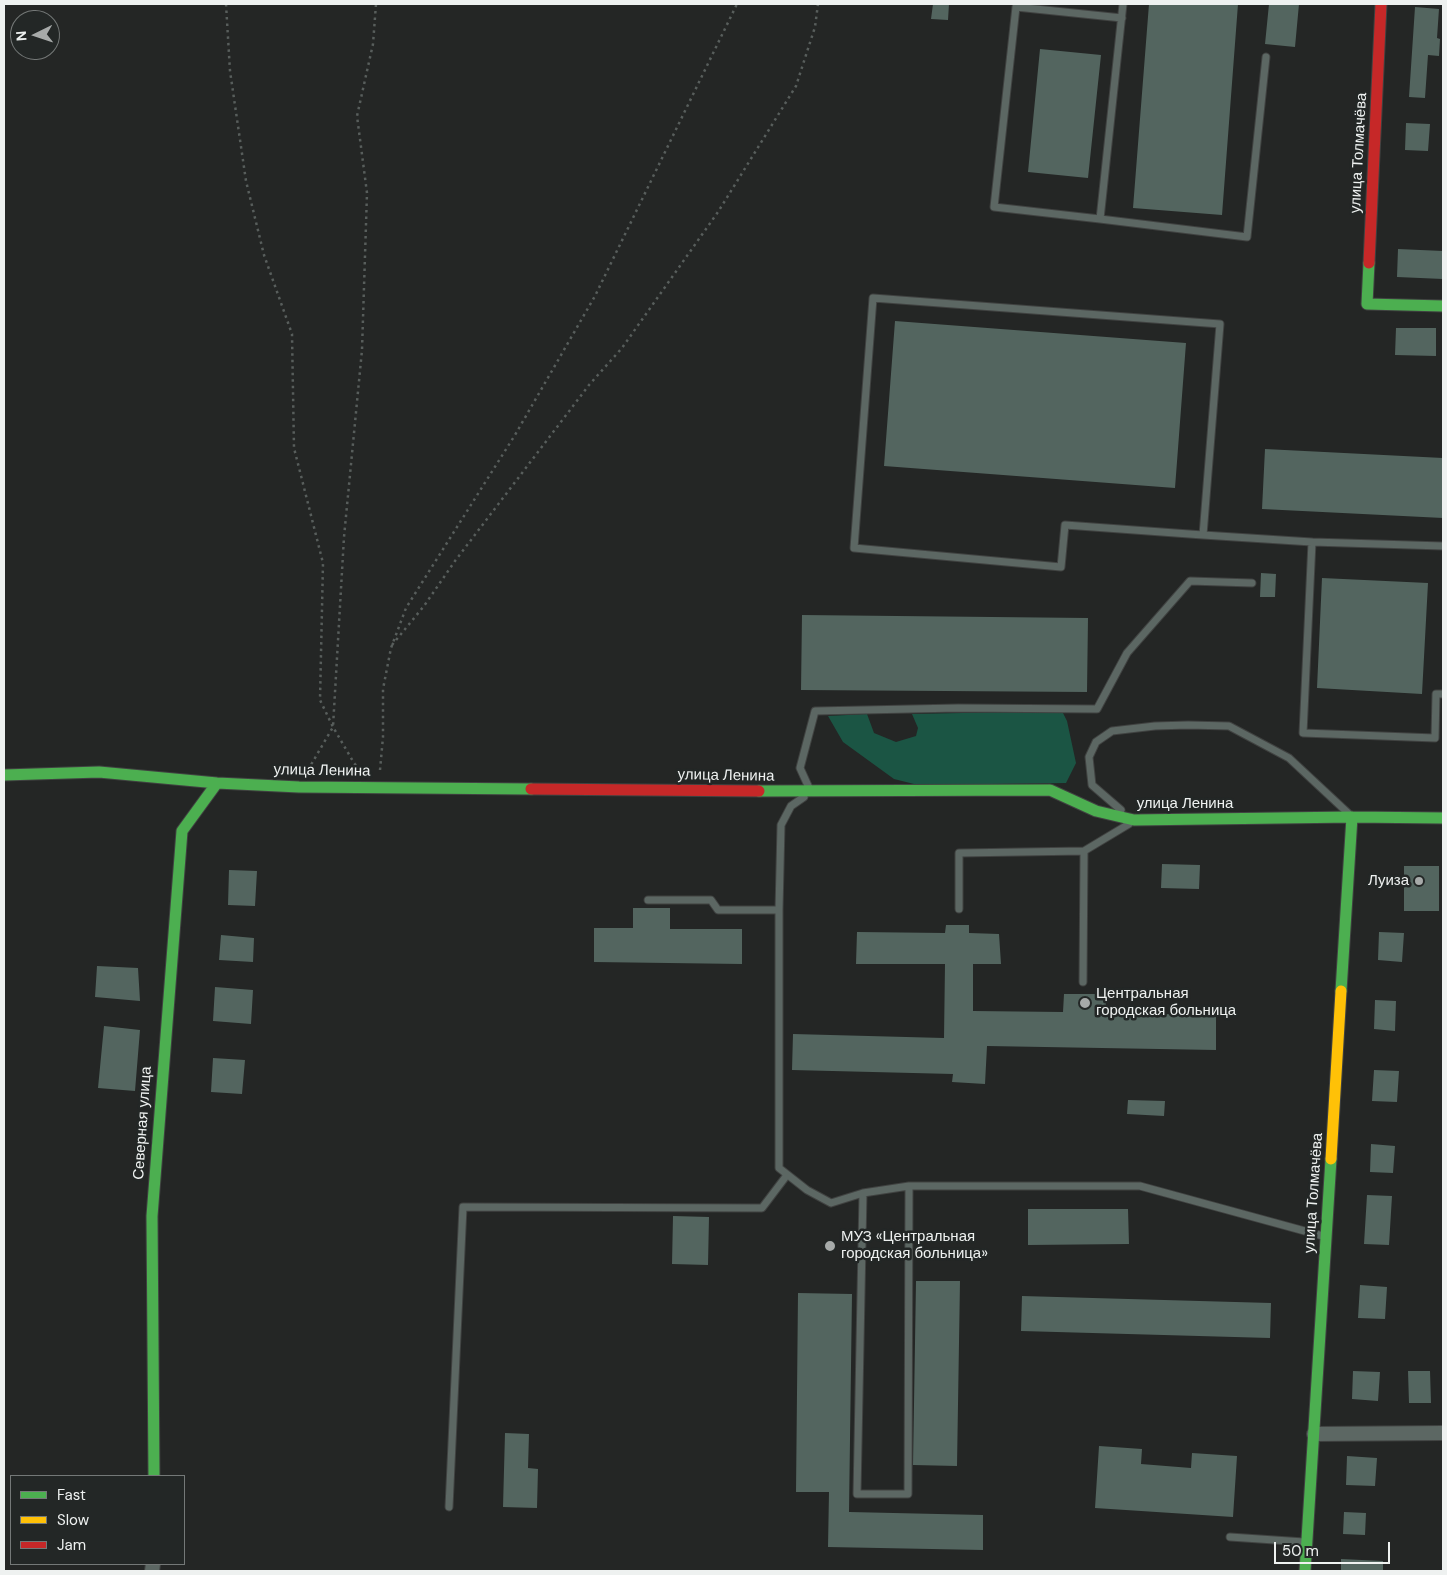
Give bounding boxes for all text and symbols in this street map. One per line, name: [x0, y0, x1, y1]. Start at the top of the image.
north arrow: [10, 10, 60, 60]
text: N: [12, 30, 30, 42]
street label: улица Толмачёва: [1347, 92, 1371, 214]
street label: улица Ленина: [274, 761, 370, 781]
street label: улица Ленина: [678, 766, 774, 786]
street label: улица Ленина: [1137, 795, 1233, 813]
place label: Луиза: [1368, 872, 1409, 890]
marker: Луиза: [1413, 875, 1425, 887]
place label: Центральная городская больница: [1096, 985, 1236, 1020]
marker: Центральная городская больница: [1078, 996, 1092, 1010]
street label: Северная улица: [130, 1066, 156, 1180]
street label: улица Толмачёва: [1301, 1132, 1327, 1254]
place label: МУЗ «Центральная городская больница»: [841, 1228, 988, 1263]
marker: МУЗ «Центральная городская больница»: [823, 1239, 837, 1253]
legend: [10, 1475, 185, 1565]
text: Fast: [57, 1485, 86, 1505]
text: Slow: [57, 1510, 89, 1530]
scale bar: [1277, 1532, 1393, 1564]
text: Jam: [57, 1535, 86, 1555]
text: 50 m: [1282, 1541, 1319, 1561]

